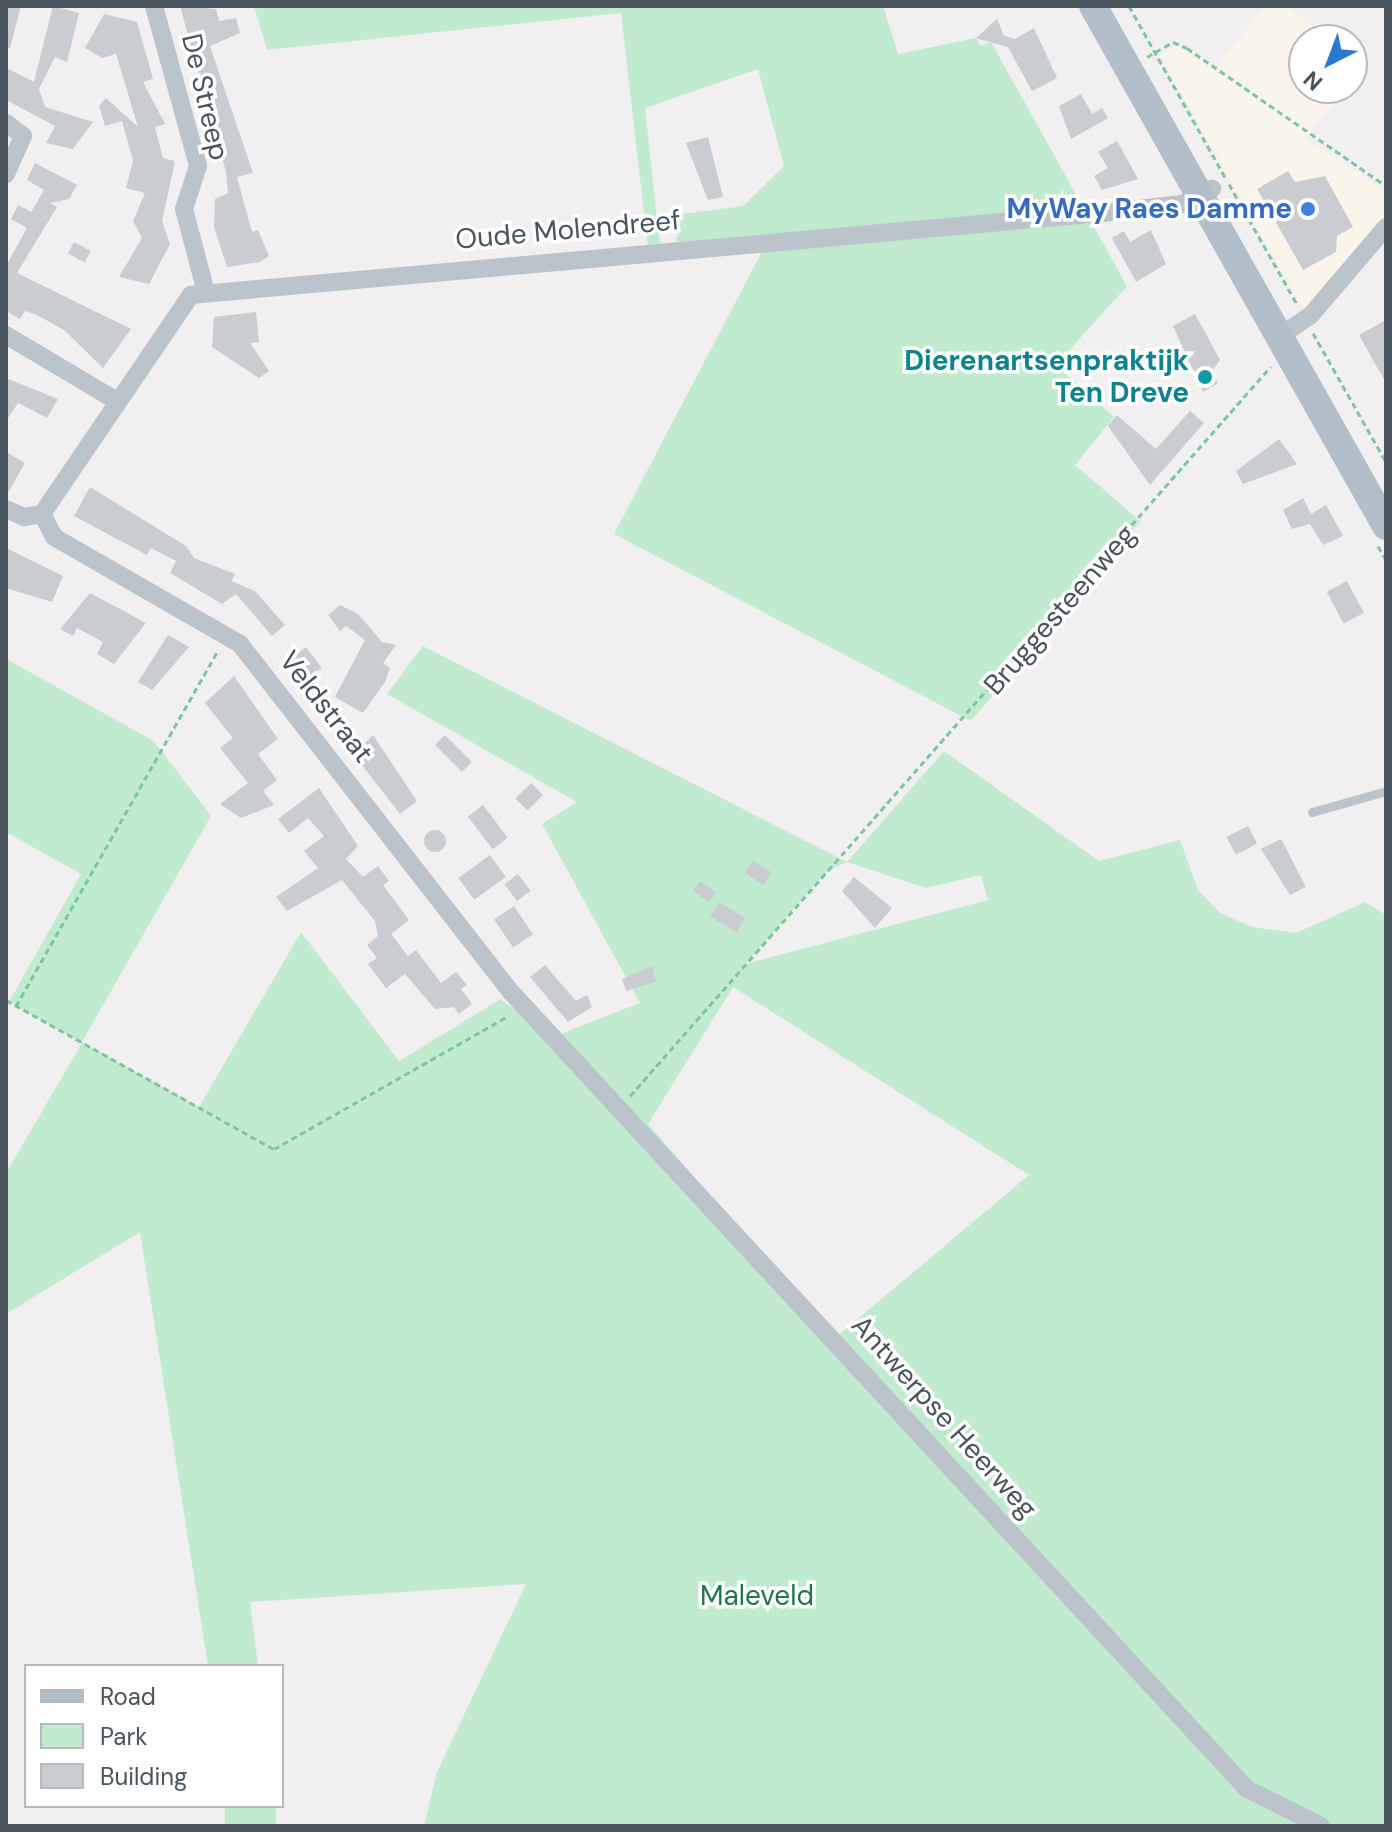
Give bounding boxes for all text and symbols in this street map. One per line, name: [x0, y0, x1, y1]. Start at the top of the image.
north arrow: [1288, 24, 1368, 104]
street label: De Streep: [174, 30, 236, 164]
text: N: [1297, 65, 1329, 97]
place label: MyWay Raes Damme: [1006, 192, 1292, 226]
marker: MyWay Raes Damme: [1299, 200, 1317, 218]
street label: Oude Molendreef: [454, 203, 682, 257]
place label: Dierenartsenpraktijk Ten Dreve: [904, 344, 1189, 410]
marker: Dierenartsenpraktijk Ten Dreve: [1196, 368, 1214, 386]
street label: Bruggesteenweg: [977, 518, 1143, 702]
street label: Veldstraat: [272, 644, 380, 770]
street label: Antwerpse Heerweg: [844, 1309, 1044, 1525]
park label: Maleveld: [700, 1579, 814, 1613]
legend: [24, 1664, 284, 1808]
text: Road: [100, 1681, 156, 1712]
text: Park: [100, 1721, 147, 1752]
text: Building: [100, 1761, 187, 1792]

